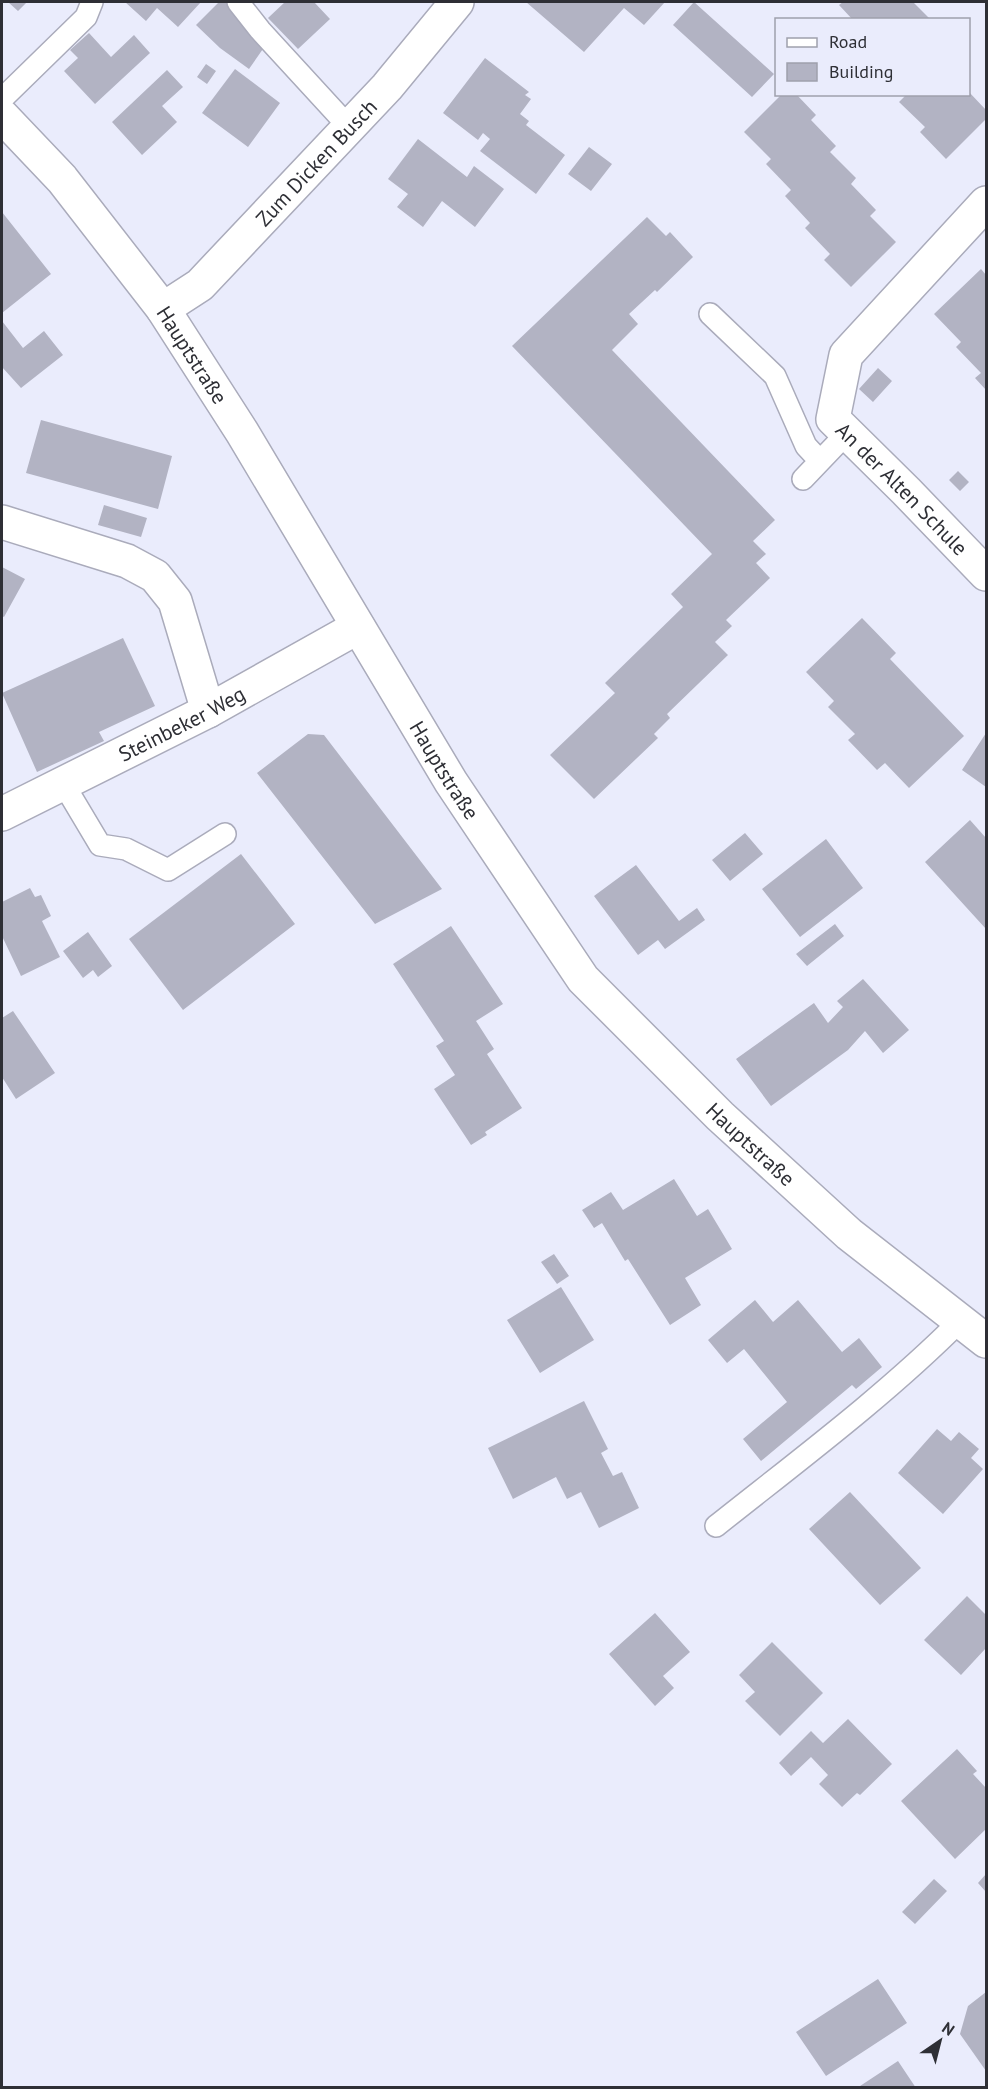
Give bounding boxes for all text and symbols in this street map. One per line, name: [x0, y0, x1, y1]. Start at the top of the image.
legend: [775, 18, 970, 96]
text: Road: [829, 30, 867, 53]
text: Building: [829, 60, 893, 83]
street label: Zum Dicken Busch: [250, 93, 382, 231]
street label: Hauptstraße: [151, 301, 234, 409]
street label: An der Alten Schule: [830, 416, 974, 561]
street label: Steinbeker Weg: [114, 680, 250, 767]
street label: Hauptstraße: [404, 716, 486, 824]
street label: Hauptstraße: [701, 1097, 801, 1192]
north arrow: [910, 2011, 970, 2071]
text: N: [939, 2018, 959, 2040]

